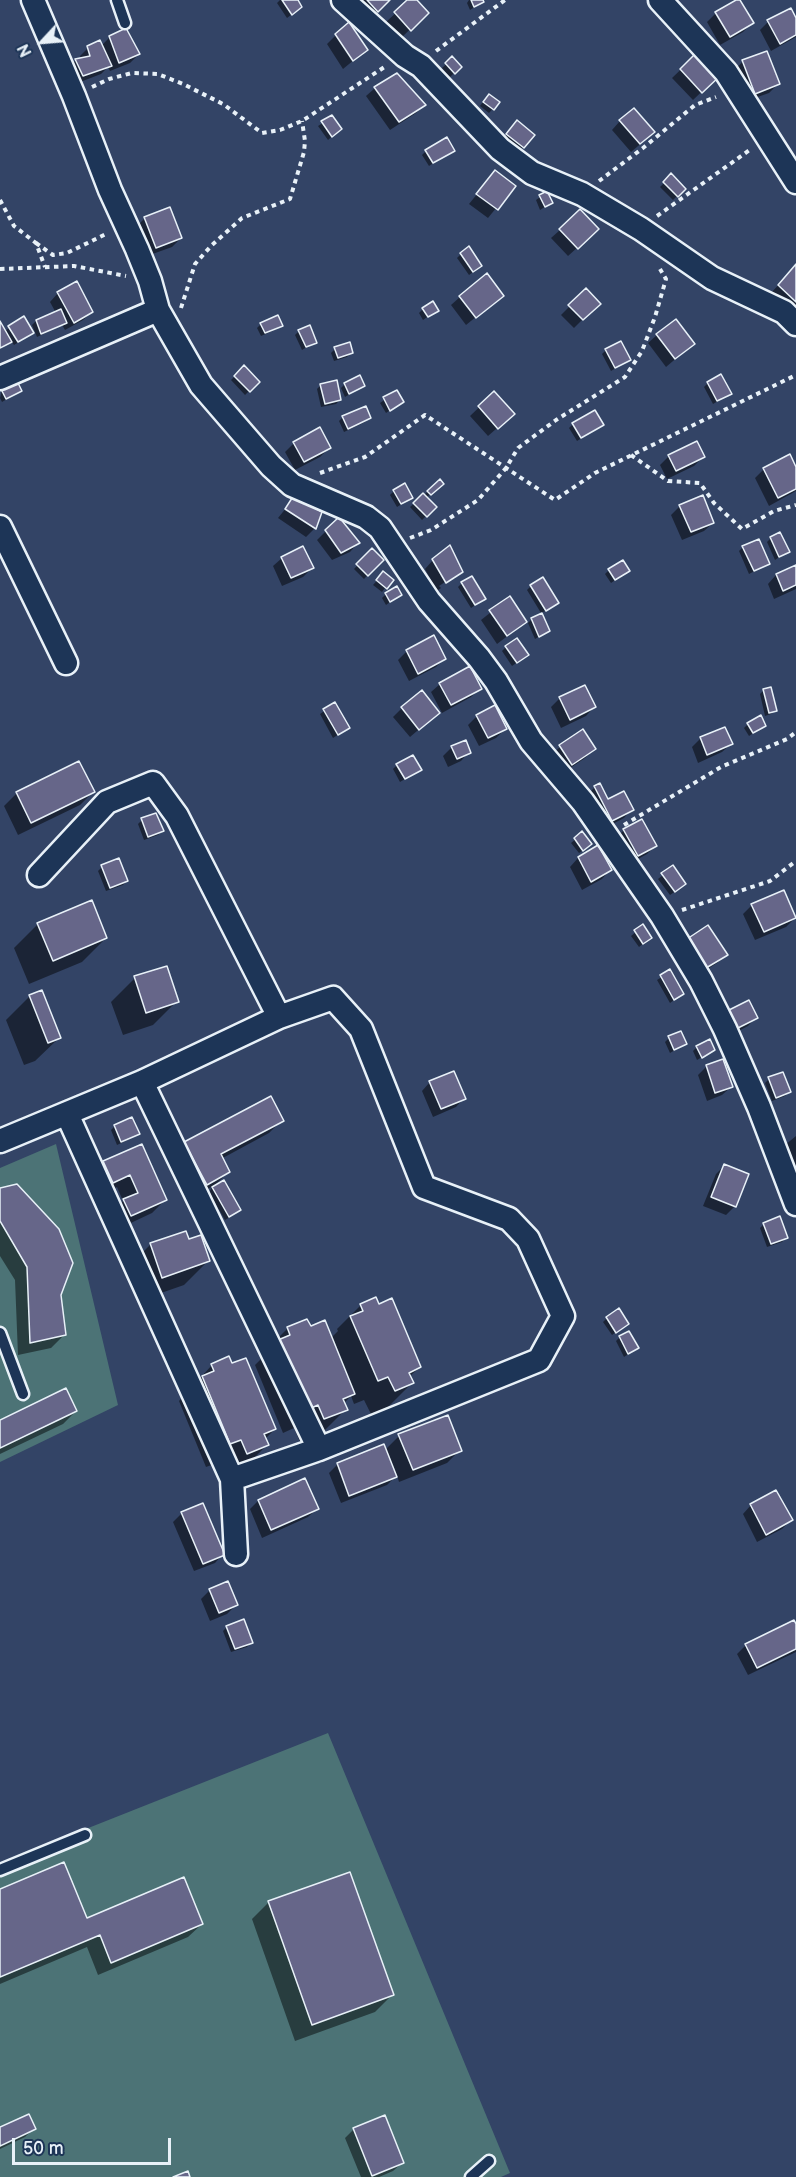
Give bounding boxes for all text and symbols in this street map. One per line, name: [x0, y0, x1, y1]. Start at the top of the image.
north arrow: [12, 12, 72, 72]
text: N: [14, 41, 37, 60]
scale bar: [15, 2126, 174, 2164]
text: 50 m: [23, 2138, 64, 2159]

